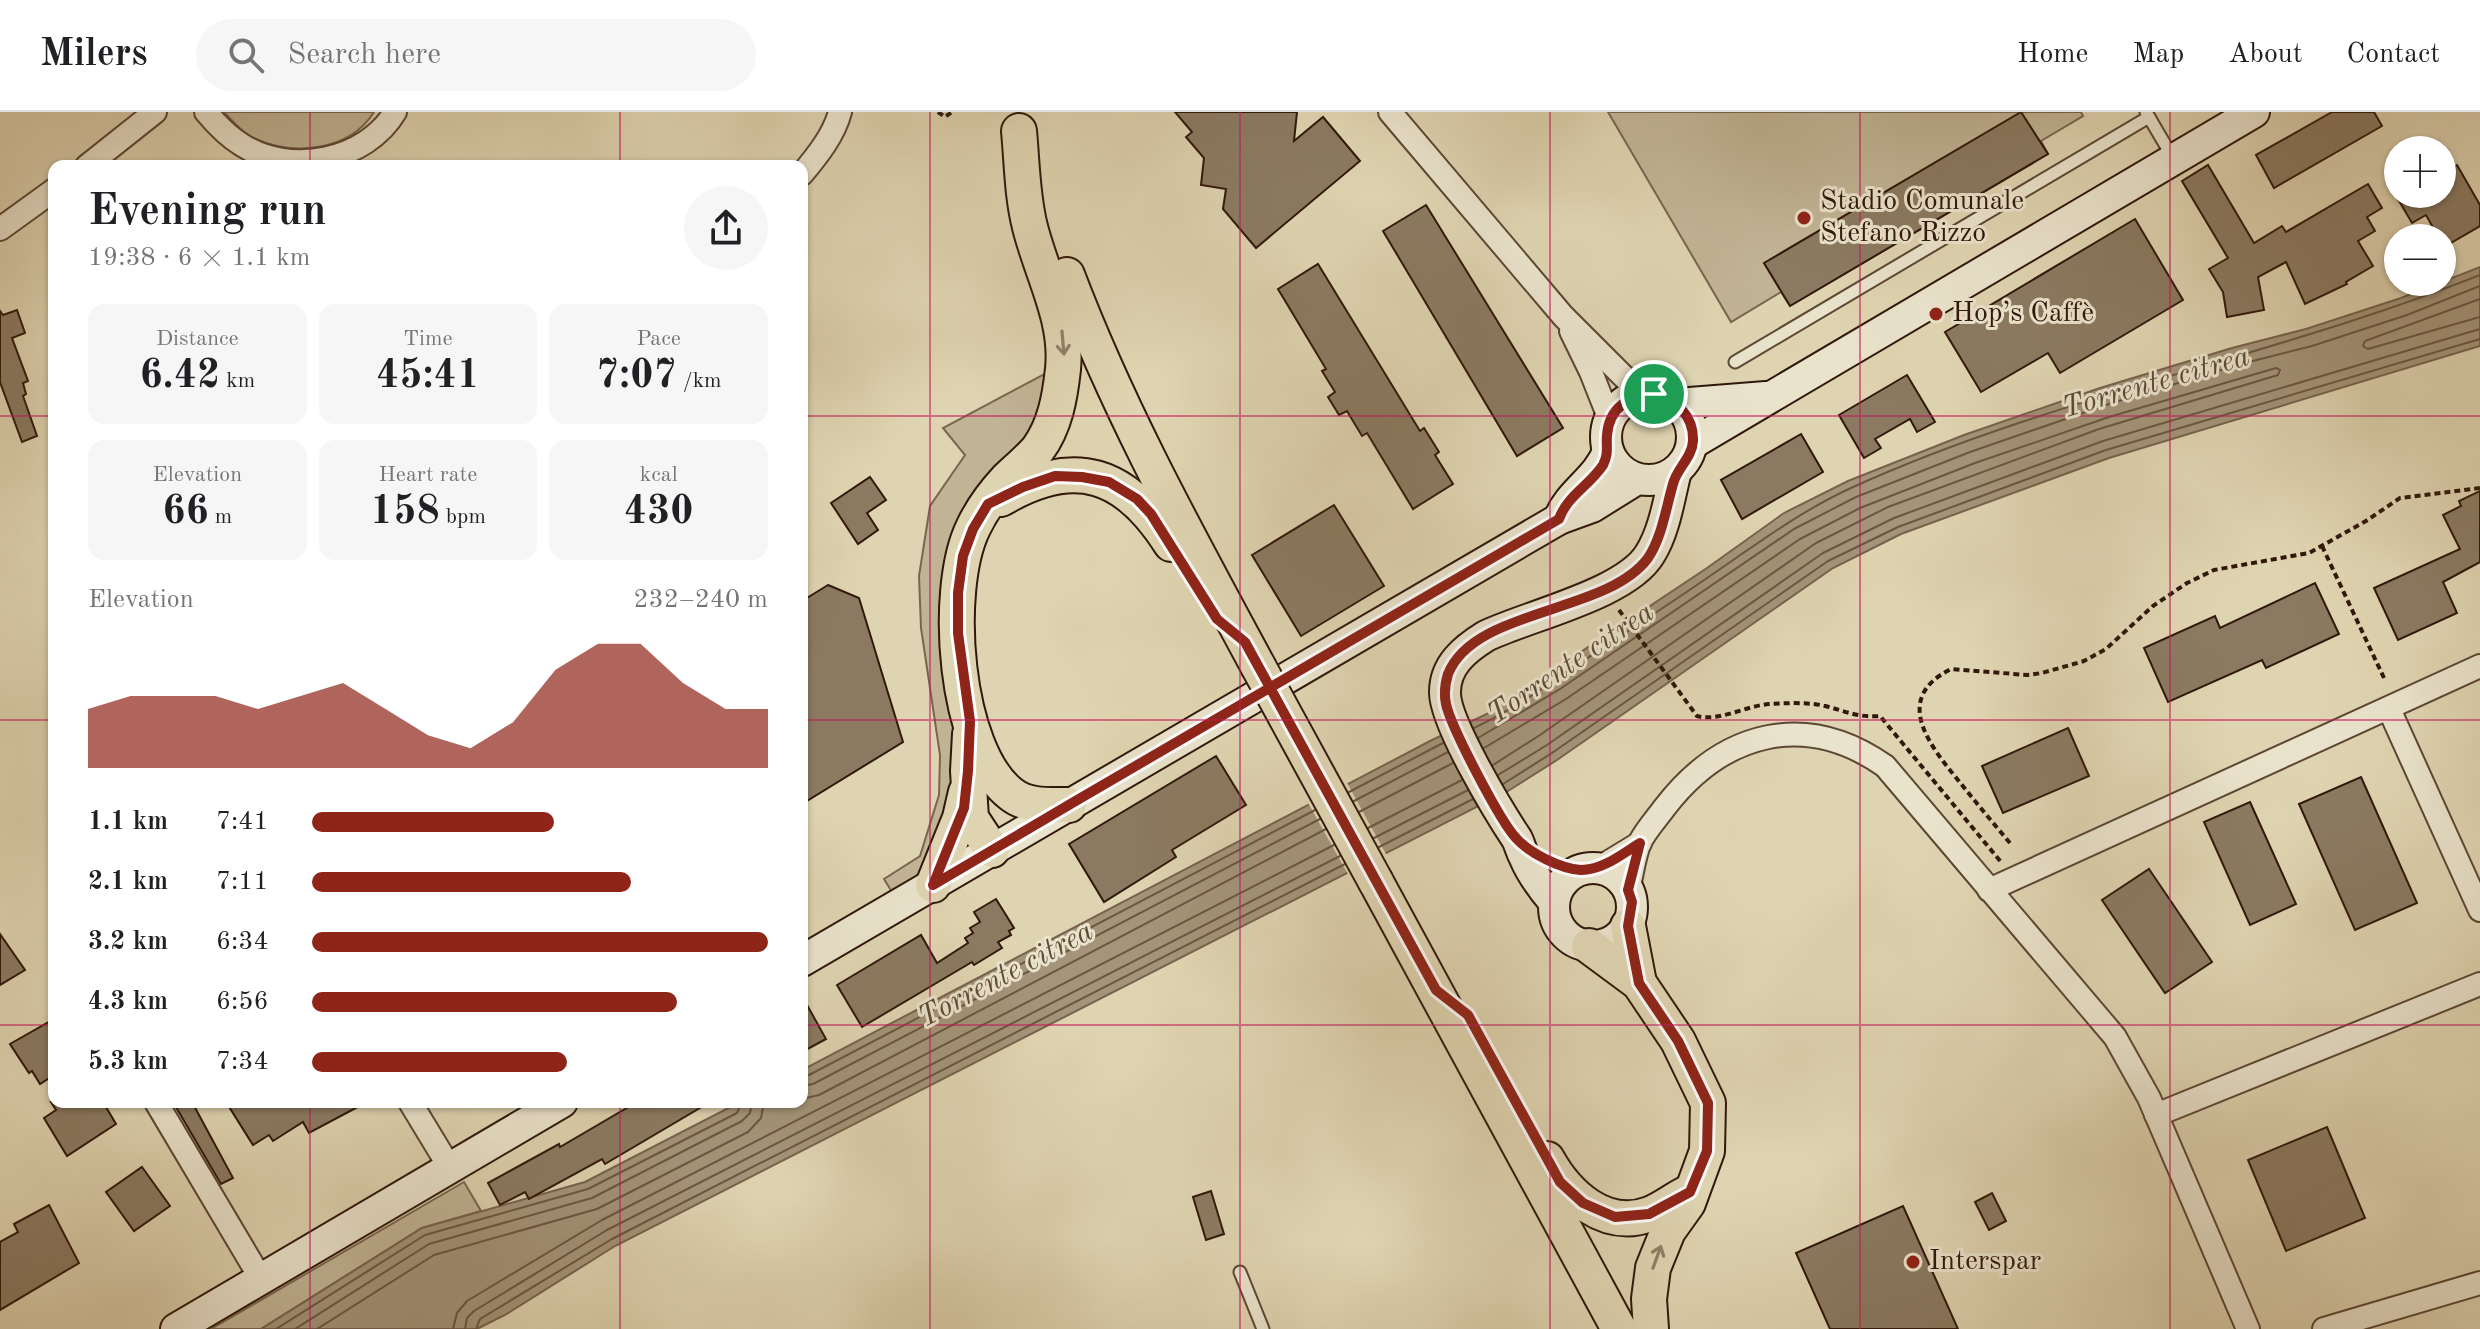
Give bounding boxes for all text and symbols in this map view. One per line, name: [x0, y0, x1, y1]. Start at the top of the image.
search box: [196, 19, 756, 91]
icon: search: [224, 33, 268, 77]
text: Milers: [40, 36, 148, 74]
text: Search here: [288, 40, 441, 70]
text: Home: [2017, 41, 2088, 69]
text: Map: [2132, 41, 2184, 69]
text: About: [2228, 41, 2303, 69]
text: Contact: [2347, 41, 2440, 69]
map controls: [2384, 136, 2456, 296]
button: +: [2384, 136, 2456, 208]
button: share: [684, 186, 768, 270]
place label: Stadio Comunale Stefano Rizzo: [1820, 188, 2024, 248]
text: Evening run: [88, 190, 326, 234]
marker: Stadio Comunale Stefano Rizzo: [1795, 209, 1813, 227]
button: −: [2384, 224, 2456, 296]
text: 19:38 · 6 × 1.1 km: [88, 245, 310, 271]
place label: Hop’s Caffè: [1952, 300, 2094, 328]
marker: Hop’s Caffè: [1927, 305, 1945, 323]
text: Distance: [156, 328, 239, 350]
text: Time: [403, 328, 453, 350]
text: Pace: [636, 328, 681, 350]
one-way arrow: [1055, 329, 1070, 356]
water label: Torrente citrea: [2059, 342, 2253, 424]
text: 6.42: [139, 357, 220, 397]
text: 45:41: [376, 357, 480, 397]
text: 7:07: [596, 357, 677, 397]
pin: [1620, 360, 1688, 428]
text: km: [220, 370, 255, 392]
text: /km: [677, 370, 722, 392]
icon: arrive: [1632, 372, 1676, 416]
text: Elevation: [153, 464, 242, 486]
text: Heart rate: [379, 464, 477, 486]
text: kcal: [640, 464, 678, 486]
text: 66: [162, 493, 209, 533]
text: 158: [370, 493, 440, 533]
text: 430: [624, 493, 693, 533]
text: m: [209, 506, 232, 528]
text: bpm: [440, 506, 486, 528]
text: Elevation: [88, 587, 194, 613]
text: 232–240 m: [633, 587, 768, 613]
water label: Torrente citrea: [1482, 597, 1660, 731]
text: 1.1 km: [88, 809, 168, 835]
text: 7:41: [216, 809, 269, 835]
text: 2.1 km: [88, 869, 168, 895]
text: 7:11: [216, 869, 269, 895]
water label: Torrente citrea: [913, 916, 1099, 1034]
text: 3.2 km: [88, 929, 168, 955]
text: 6:34: [216, 929, 269, 955]
text: 4.3 km: [88, 989, 168, 1015]
text: 6:56: [216, 989, 269, 1015]
text: 5.3 km: [88, 1049, 168, 1075]
text: 7:34: [216, 1049, 269, 1075]
one-way arrow: [1651, 1245, 1665, 1270]
place label: Interspar: [1929, 1248, 2041, 1276]
marker: Interspar: [1904, 1253, 1922, 1271]

